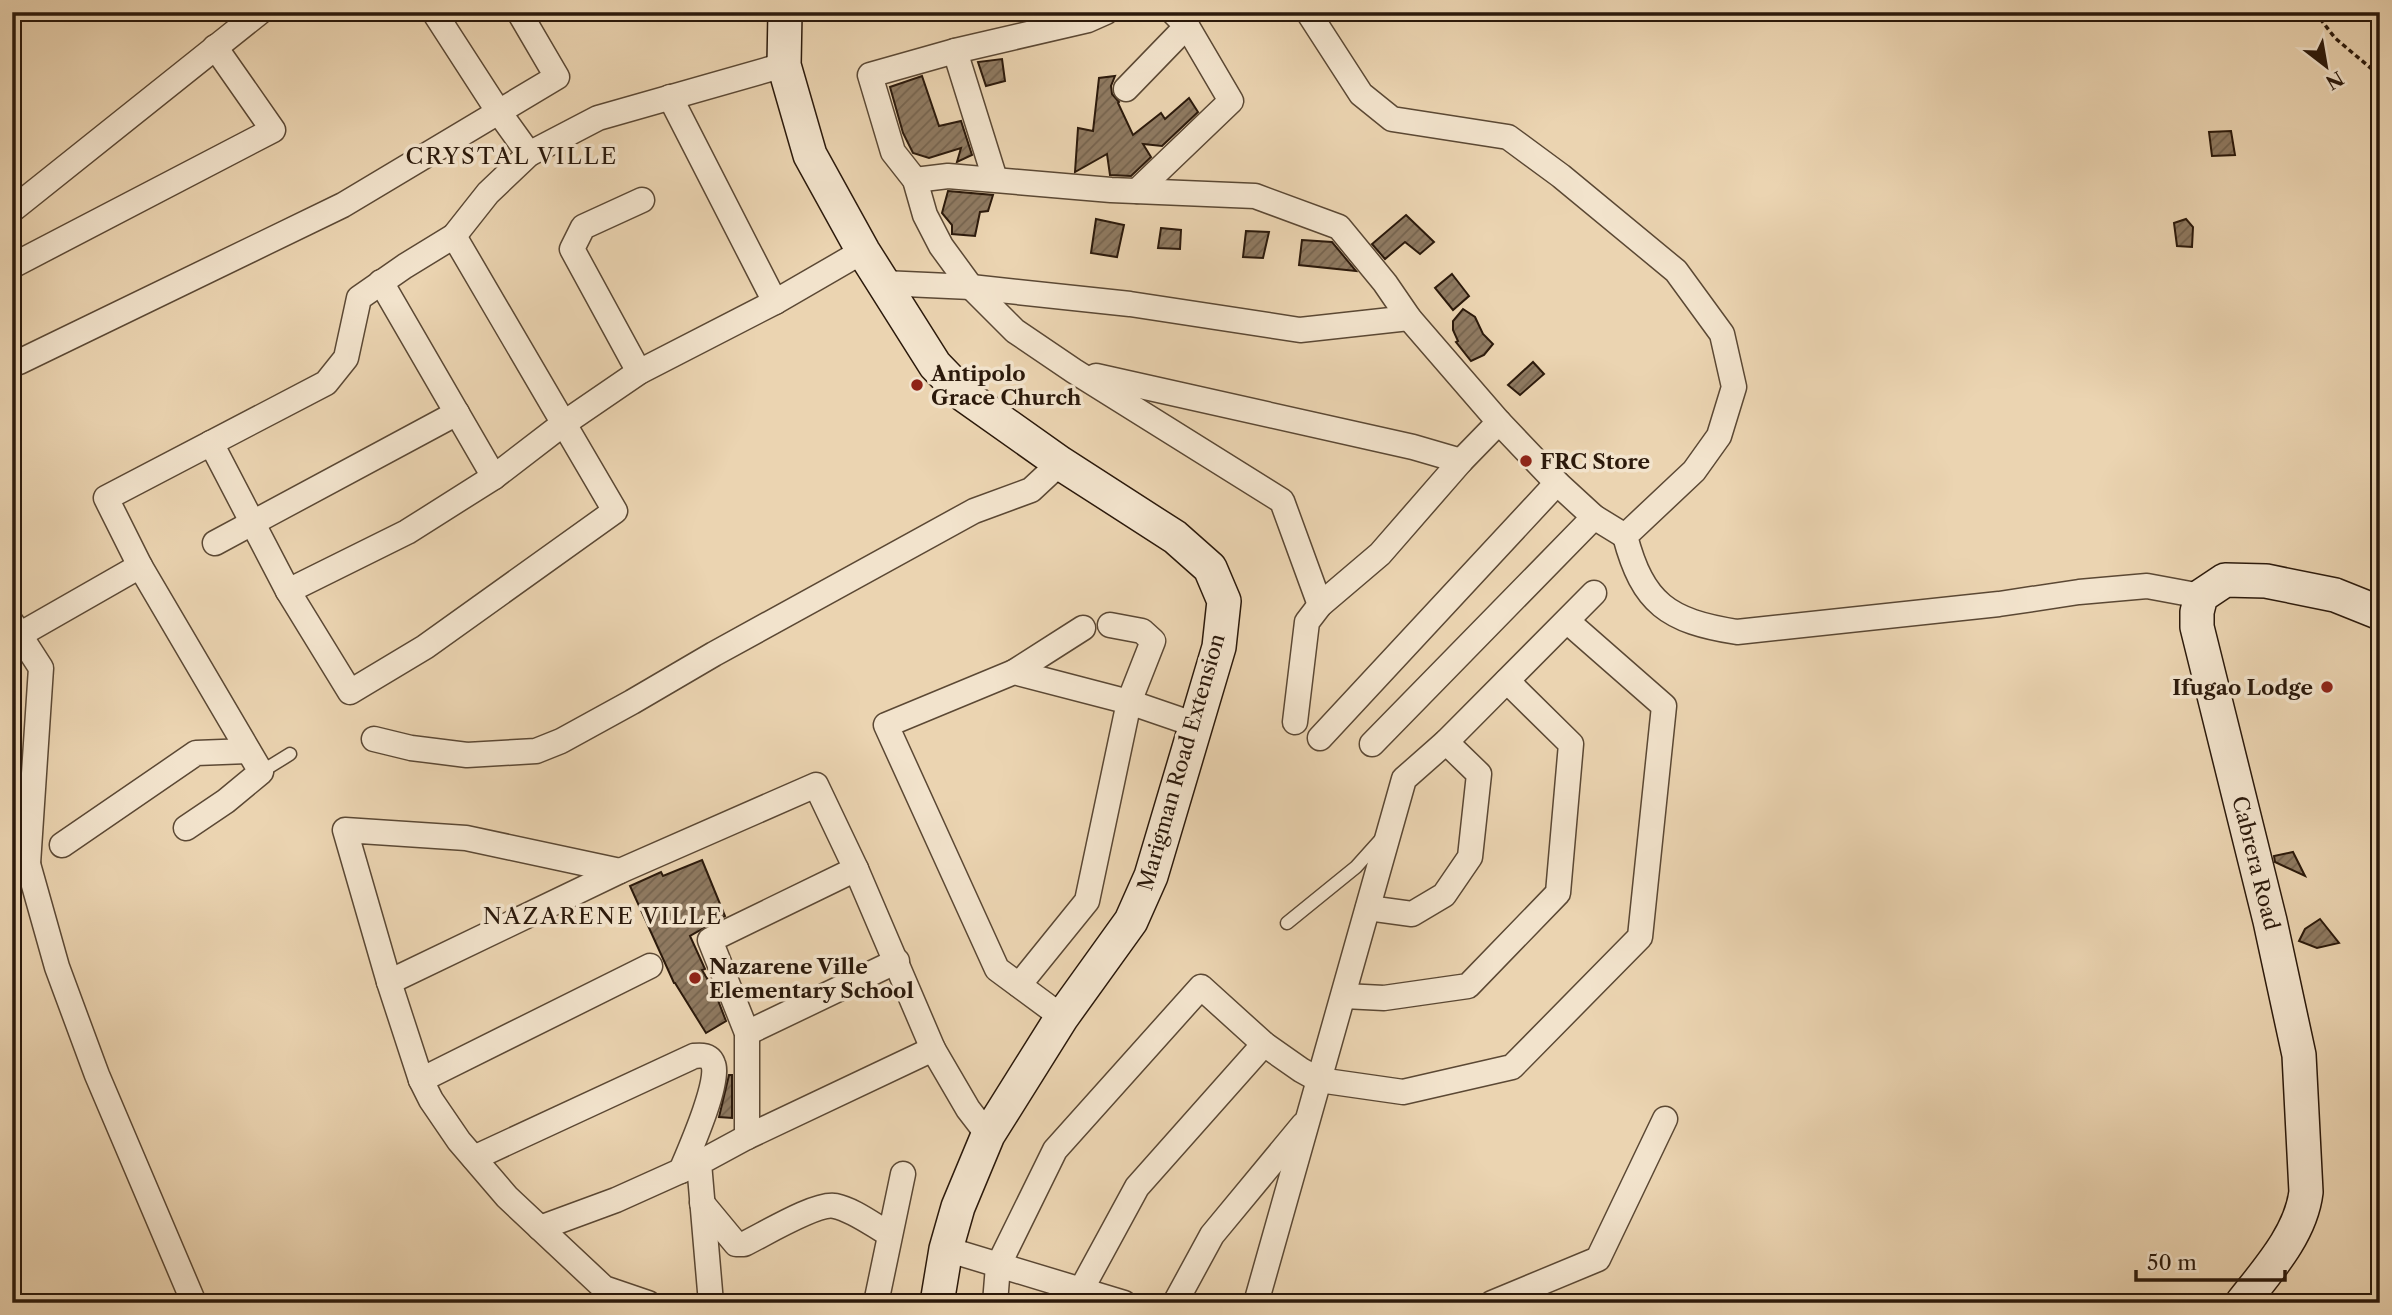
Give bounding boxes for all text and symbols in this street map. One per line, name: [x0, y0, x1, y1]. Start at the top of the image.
north arrow: [2290, 32, 2360, 102]
text: N: [2321, 66, 2347, 94]
district label: CRYSTAL VILLE: [406, 142, 618, 170]
place label: Antipolo Grace Church: [930, 361, 1082, 410]
marker: Antipolo Grace Church: [909, 377, 925, 393]
place label: FRC Store: [1540, 449, 1650, 474]
marker: FRC Store: [1518, 453, 1534, 469]
street label: Marigman Road Extension: [1132, 631, 1230, 893]
place label: Ifugao Lodge: [2172, 675, 2313, 700]
marker: Ifugao Lodge: [2319, 679, 2335, 695]
street label: Cabrera Road: [2227, 793, 2285, 933]
district label: NAZARENE VILLE: [483, 902, 723, 930]
place label: Nazarene Ville Elementary School: [709, 954, 914, 1003]
marker: Nazarene Ville Elementary School: [687, 970, 703, 986]
scale bar: [2136, 1238, 2285, 1282]
text: 50 m: [2147, 1250, 2197, 1275]

